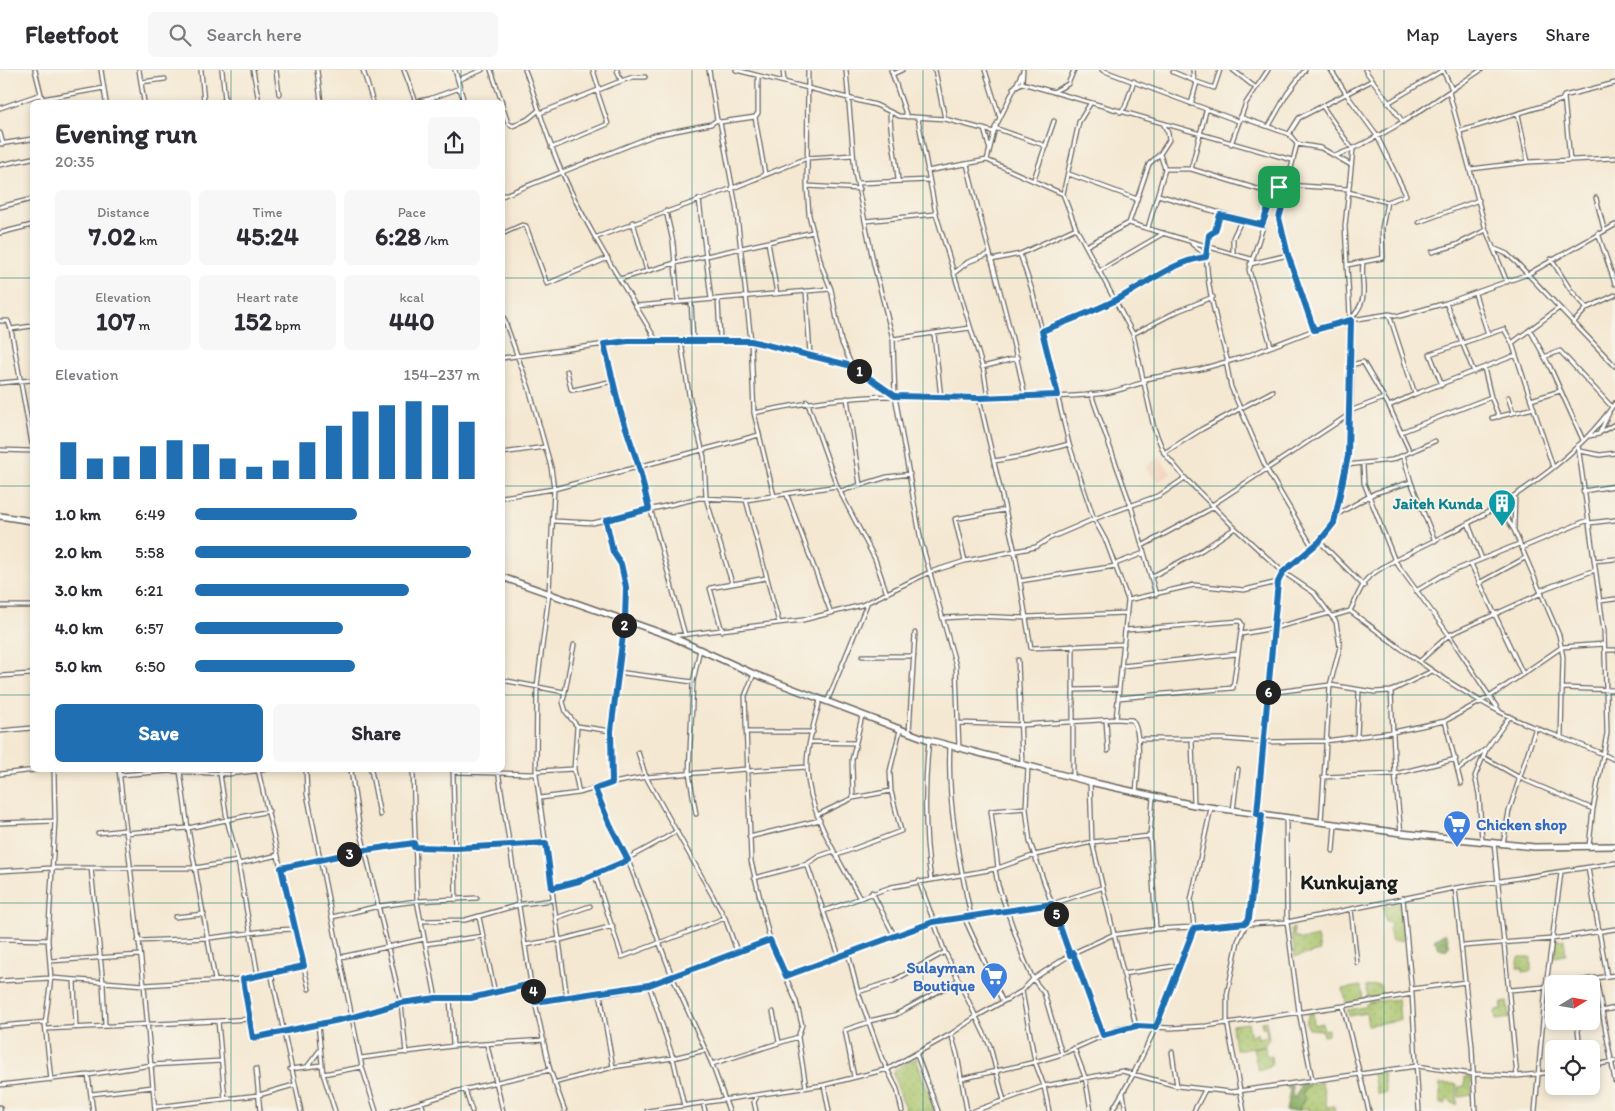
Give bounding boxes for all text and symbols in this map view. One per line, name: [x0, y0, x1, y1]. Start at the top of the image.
search box: [148, 12, 498, 57]
text: Fleetfoot: [25, 20, 118, 49]
icon: search: [166, 21, 194, 49]
text: Search here: [206, 23, 302, 46]
text: Map: [1406, 24, 1439, 46]
text: Layers: [1467, 24, 1517, 46]
text: Share: [1545, 24, 1590, 46]
text: Evening run: [55, 116, 197, 150]
button: share: [428, 117, 480, 169]
text: 20:35: [55, 152, 94, 171]
pin: [1258, 166, 1300, 208]
icon: arrive: [1265, 173, 1293, 201]
text: Distance: [97, 204, 149, 221]
text: Time: [253, 204, 282, 221]
text: Pace: [398, 204, 426, 221]
text: 7.02: [89, 221, 136, 251]
text: 45:24: [236, 221, 299, 251]
text: 6:28: [375, 221, 421, 251]
text: km: [136, 232, 158, 249]
text: /km: [421, 232, 449, 249]
text: Elevation: [95, 289, 151, 306]
text: Heart rate: [237, 289, 298, 306]
text: kcal: [399, 289, 424, 306]
text: 107: [96, 306, 135, 336]
text: 152: [234, 306, 272, 336]
text: 440: [389, 306, 435, 336]
text: m: [135, 317, 150, 334]
text: bpm: [272, 317, 301, 334]
pin: 1: [846, 358, 872, 384]
text: 1: [856, 363, 863, 380]
text: Elevation: [55, 365, 119, 384]
text: 154–237 m: [404, 365, 480, 384]
building icon: Jaiteh Kunda: [1487, 488, 1517, 527]
place label: Jaiteh Kunda: [1392, 494, 1483, 513]
text: 1.0 km: [55, 505, 101, 524]
text: 6:49: [135, 505, 165, 524]
text: 2.0 km: [55, 543, 102, 562]
text: 5:58: [135, 543, 165, 562]
text: 3.0 km: [55, 581, 102, 600]
text: 6:21: [135, 581, 163, 600]
pin: 2: [612, 612, 636, 638]
text: 2: [621, 617, 628, 634]
text: 4.0 km: [55, 619, 103, 638]
text: 6:57: [135, 619, 164, 638]
text: 5.0 km: [55, 657, 102, 676]
text: 6:50: [135, 657, 166, 676]
pin: 6: [1256, 680, 1280, 704]
text: 6: [1265, 684, 1272, 701]
button: Save: [55, 704, 263, 762]
button: Share: [273, 704, 480, 762]
supermarket icon: Chicken shop: [1442, 809, 1472, 848]
place label: Chicken shop: [1476, 815, 1568, 835]
pin: 3: [336, 842, 362, 866]
text: 3: [346, 846, 353, 863]
district label: Kunkujang: [1300, 869, 1398, 895]
pin: 5: [1044, 902, 1068, 926]
text: 5: [1053, 906, 1060, 923]
place label: Sulayman Boutique: [906, 958, 976, 996]
supermarket icon: Sulayman Boutique: [979, 961, 1009, 1000]
north arrow: [1545, 975, 1600, 1030]
map controls: [1545, 975, 1600, 1095]
pin: 4: [520, 978, 546, 1004]
text: 4: [529, 983, 538, 1000]
button: locate: [1545, 1040, 1600, 1095]

